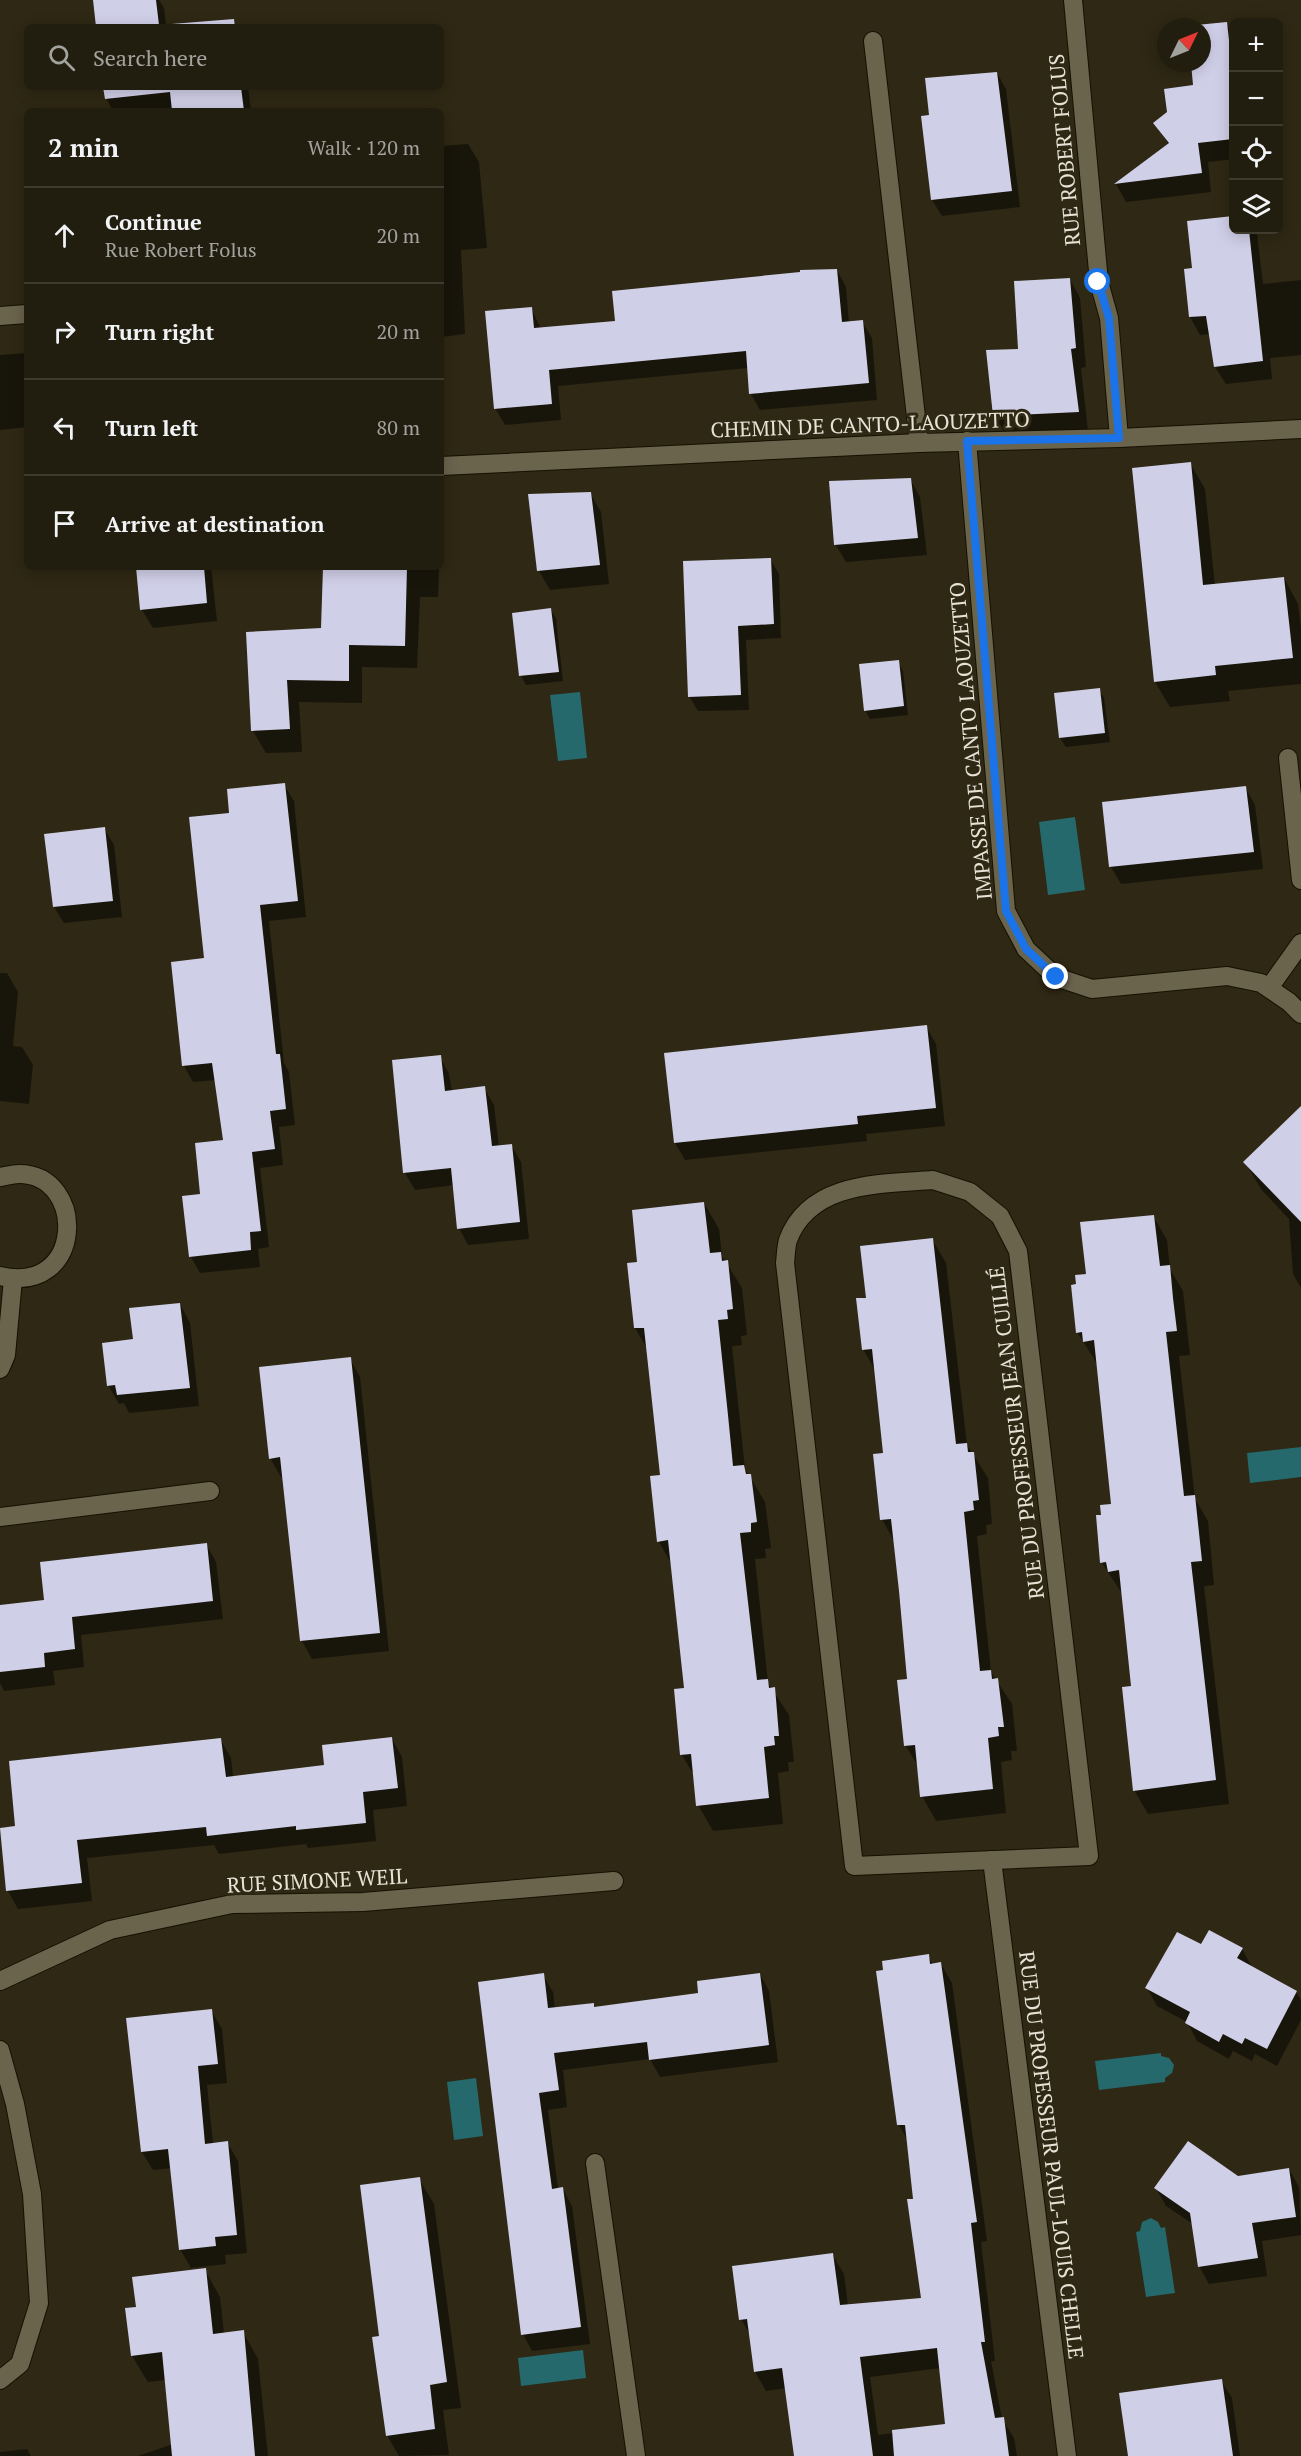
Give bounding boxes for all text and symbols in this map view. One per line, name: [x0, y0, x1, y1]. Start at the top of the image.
north arrow: [1157, 18, 1211, 72]
map controls: [1229, 18, 1283, 234]
button: +: [1229, 18, 1283, 72]
search box: [24, 24, 444, 90]
icon: search: [45, 41, 78, 74]
text: Search here: [93, 43, 207, 72]
street label: RUE ROBERT FOLUS: [1042, 53, 1086, 247]
button: −: [1229, 72, 1283, 126]
button: locate: [1229, 126, 1283, 180]
text: 2 min: [48, 130, 119, 164]
text: Walk · 120 m: [308, 134, 420, 161]
button: layers: [1229, 180, 1283, 234]
text: Continue: [105, 207, 202, 236]
icon: ahead: [48, 219, 81, 252]
text: 20 m: [377, 222, 420, 249]
text: Rue Robert Folus: [105, 236, 257, 263]
route start: [1084, 268, 1110, 294]
icon: right: [48, 315, 81, 348]
text: Turn right: [105, 317, 214, 346]
text: 20 m: [377, 318, 420, 345]
street label: CHEMIN DE CANTO-LAOUZETTO: [710, 404, 1030, 444]
icon: left: [48, 411, 81, 444]
text: Turn left: [105, 413, 198, 442]
text: 80 m: [377, 414, 420, 441]
icon: arrive: [48, 507, 81, 540]
text: Arrive at destination: [105, 509, 324, 538]
street label: IMPASSE DE CANTO LAOUZETTO: [942, 581, 998, 901]
route end: [1042, 963, 1068, 989]
street label: RUE DU PROFESSEUR JEAN CUILLÉ: [982, 1265, 1050, 1601]
street label: RUE SIMONE WEIL: [226, 1861, 408, 1899]
street label: RUE DU PROFESSEUR PAUL-LOUIS CHELLE: [1013, 1949, 1091, 2361]

